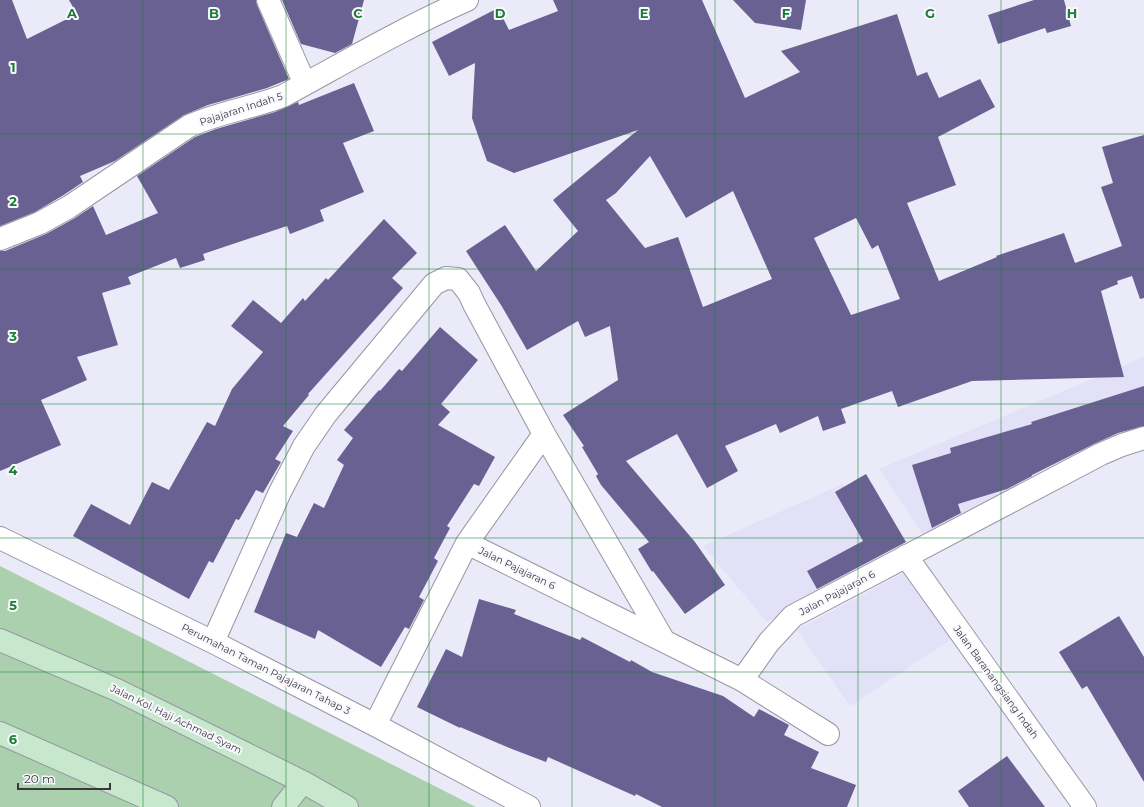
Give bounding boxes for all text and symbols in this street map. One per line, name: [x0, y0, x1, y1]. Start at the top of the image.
text: A: [66, 5, 78, 21]
text: B: [209, 5, 219, 21]
text: C: [353, 5, 363, 21]
text: D: [495, 5, 506, 21]
text: E: [640, 5, 649, 21]
text: F: [782, 5, 790, 21]
text: G: [925, 5, 935, 21]
text: H: [1067, 5, 1077, 21]
text: 1: [10, 59, 16, 75]
street label: Pajajaran Indah 5: [198, 89, 285, 129]
text: 2: [9, 193, 17, 209]
text: 3: [8, 328, 17, 344]
text: 4: [9, 462, 18, 478]
street label: Jalan Pajajaran 6: [475, 543, 558, 592]
street label: Jalan Pajajaran 6: [796, 568, 877, 619]
text: 5: [9, 597, 17, 613]
street label: Perumahan Taman Pajajaran Tahap 3: [179, 621, 353, 718]
street label: Jalan Baranangsiang Indah: [950, 622, 1042, 741]
street label: Jalan Kol. Haji Achmad Syam: [107, 681, 244, 757]
text: 6: [9, 731, 18, 747]
scale bar: [18, 765, 110, 791]
text: 20 m: [24, 771, 55, 786]

